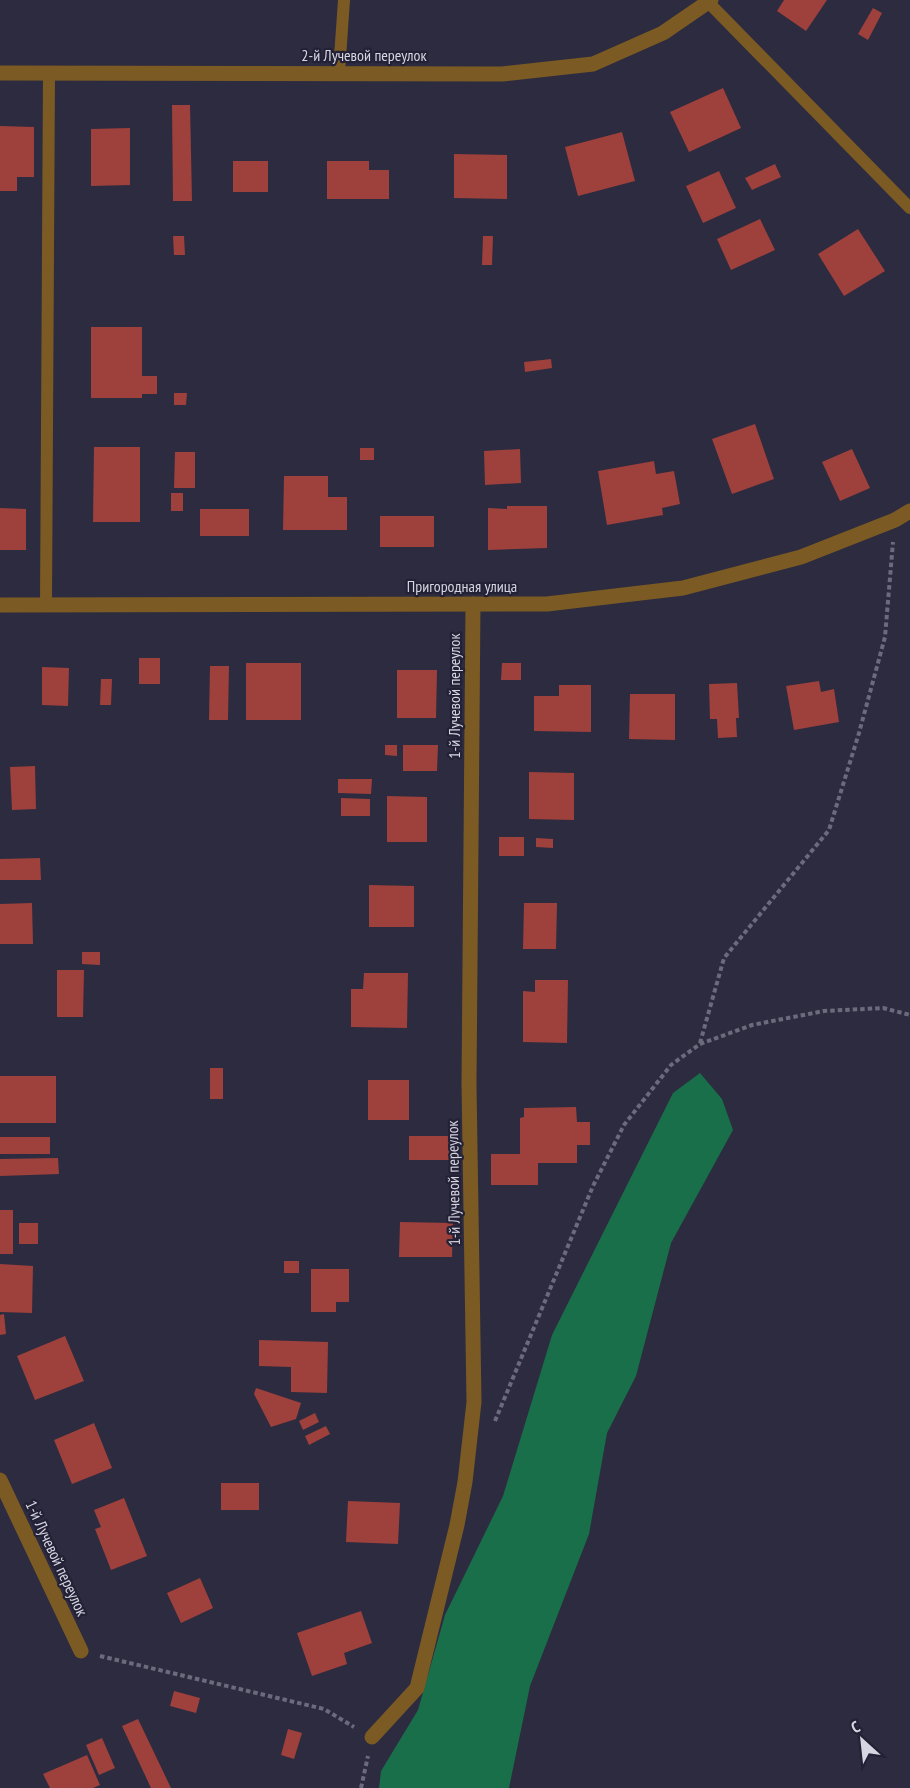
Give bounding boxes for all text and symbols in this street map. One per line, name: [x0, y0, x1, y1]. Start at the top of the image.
street label: 2-й Лучевой переулок: [301, 45, 427, 65]
street label: Пригородная улица: [407, 576, 517, 596]
street label: 1-й Лучевой переулок: [444, 633, 464, 759]
street label: 1-й Лучевой переулок: [442, 1119, 464, 1246]
street label: 1-й Лучевой переулок: [21, 1497, 93, 1620]
north arrow: [832, 1710, 892, 1770]
text: С: [847, 1716, 864, 1737]

